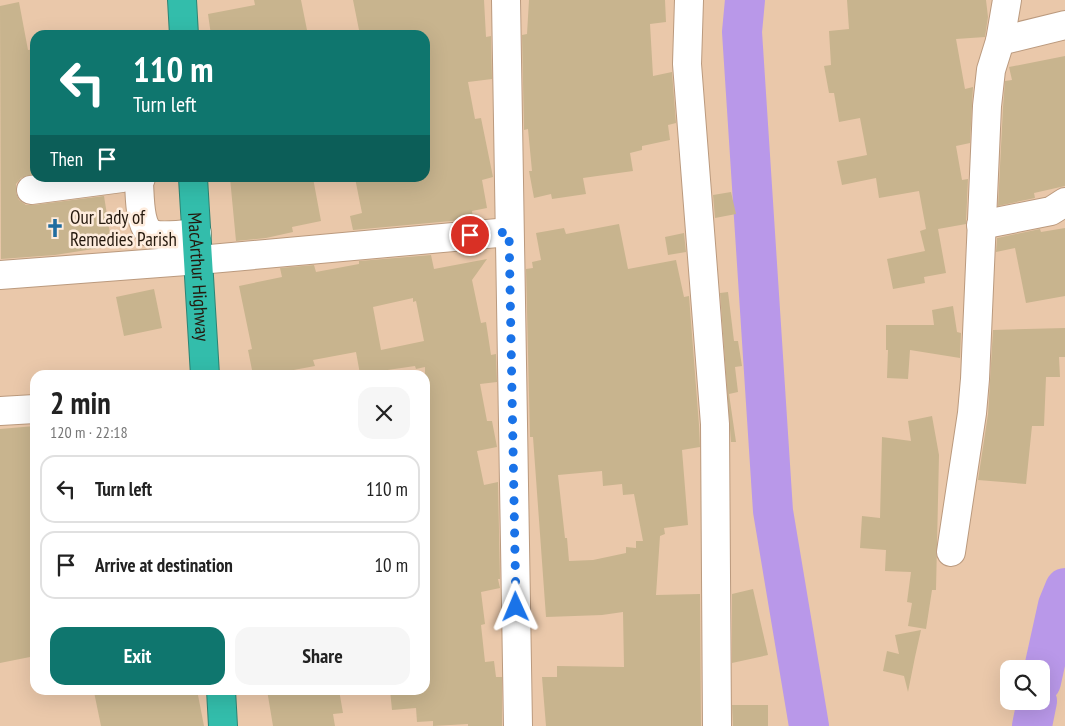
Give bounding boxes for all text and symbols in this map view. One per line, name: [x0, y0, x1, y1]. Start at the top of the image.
text: 110 m: [133, 46, 214, 92]
icon: left: [50, 50, 115, 115]
text: Turn left: [133, 90, 197, 118]
icon: arrive: [93, 145, 121, 173]
text: Then: [50, 147, 83, 171]
place label: Our Lady of Remedies Parish: [70, 205, 177, 251]
street label: MacArthur Highway: [183, 212, 215, 343]
pin: [449, 214, 491, 256]
church icon: Our Lady of Remedies Parish: [44, 217, 66, 239]
icon: arrive: [456, 221, 484, 249]
text: 2 min: [50, 383, 111, 422]
button: close: [358, 387, 410, 439]
text: 120 m · 22:18: [50, 422, 128, 442]
icon: left: [52, 475, 80, 503]
text: Turn left: [95, 477, 152, 501]
text: 110 m: [366, 477, 408, 501]
icon: arrive: [52, 551, 80, 579]
text: Arrive at destination: [95, 553, 233, 577]
text: 10 m: [375, 553, 408, 577]
position arrow: [489, 580, 541, 632]
button: Exit: [50, 627, 225, 685]
button: Share: [235, 627, 410, 685]
map controls: [1000, 660, 1050, 710]
button: search: [1000, 660, 1050, 710]

